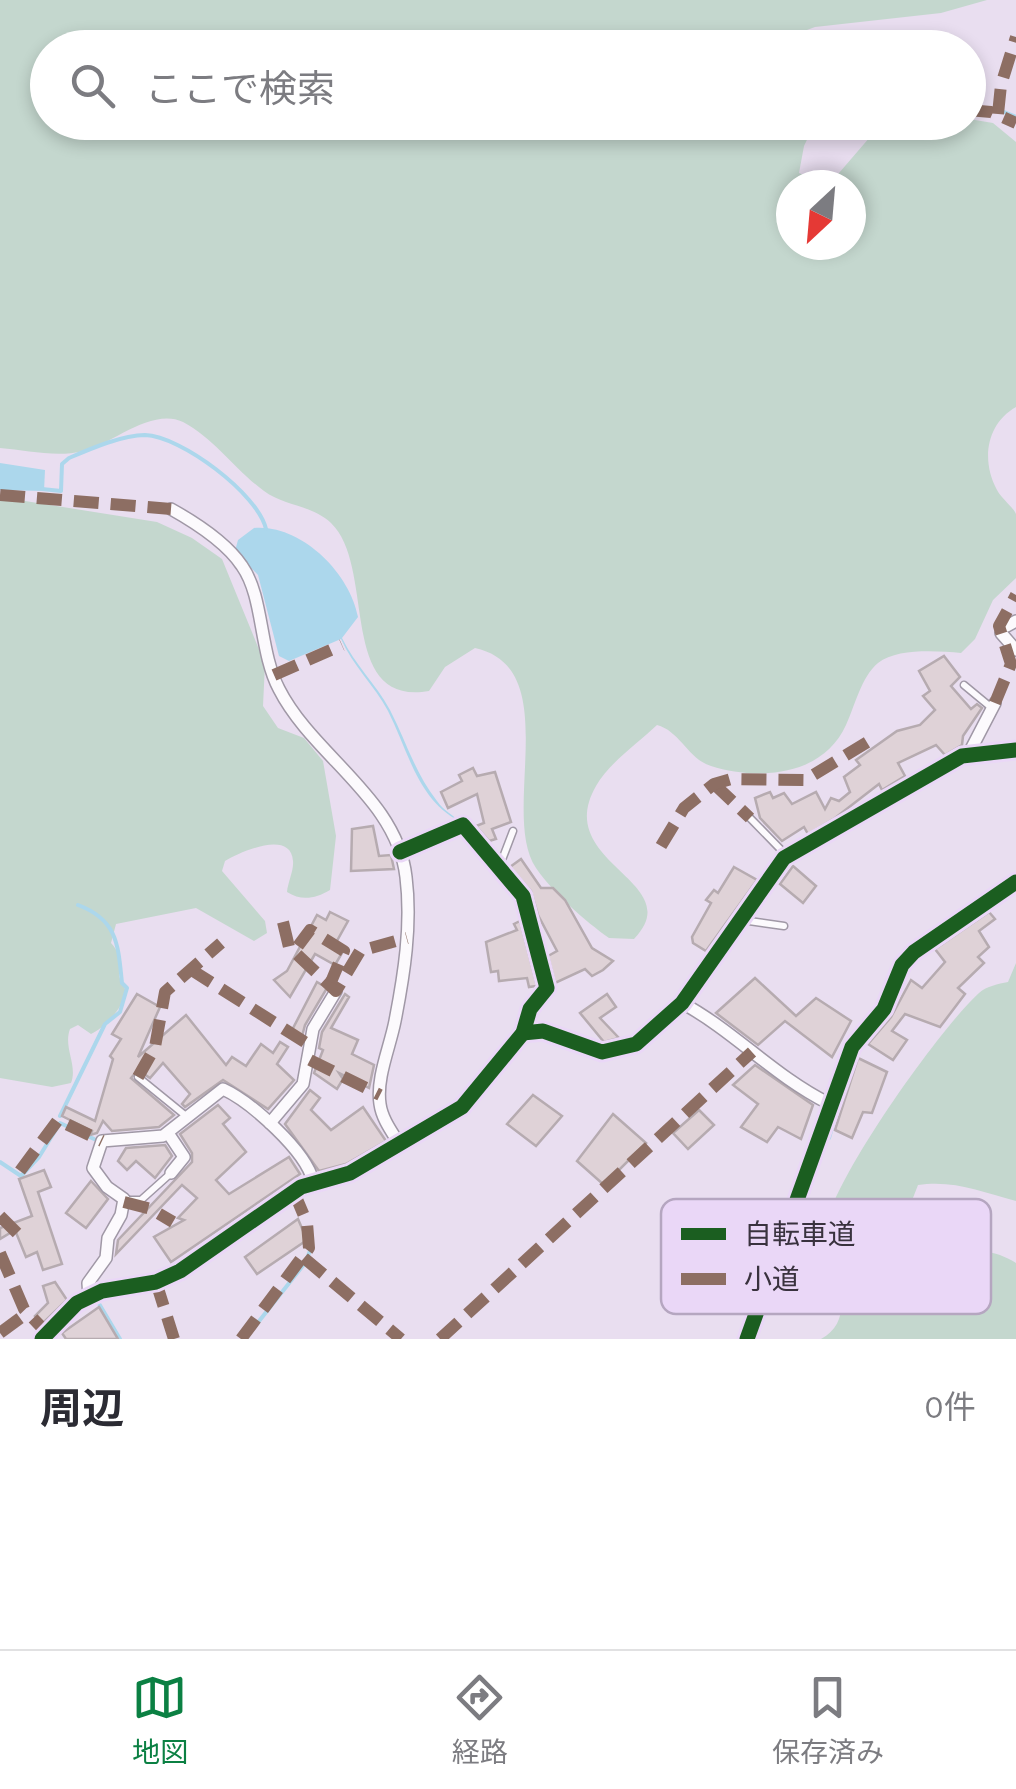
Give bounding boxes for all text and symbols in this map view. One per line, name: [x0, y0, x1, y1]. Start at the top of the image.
search box: [30, 30, 986, 140]
icon: search: [65, 58, 120, 113]
text: ここで検索: [145, 67, 335, 111]
north arrow: [776, 170, 866, 260]
legend: [661, 1199, 991, 1314]
text: 自転車道: [744, 1218, 856, 1251]
text: 小道: [744, 1263, 800, 1296]
text: 周辺: [40, 1384, 124, 1433]
text: 0件: [924, 1388, 976, 1426]
tab: 地図: [132, 1670, 188, 1770]
tab: 経路: [452, 1670, 508, 1770]
tab: 保存済み: [772, 1670, 884, 1770]

